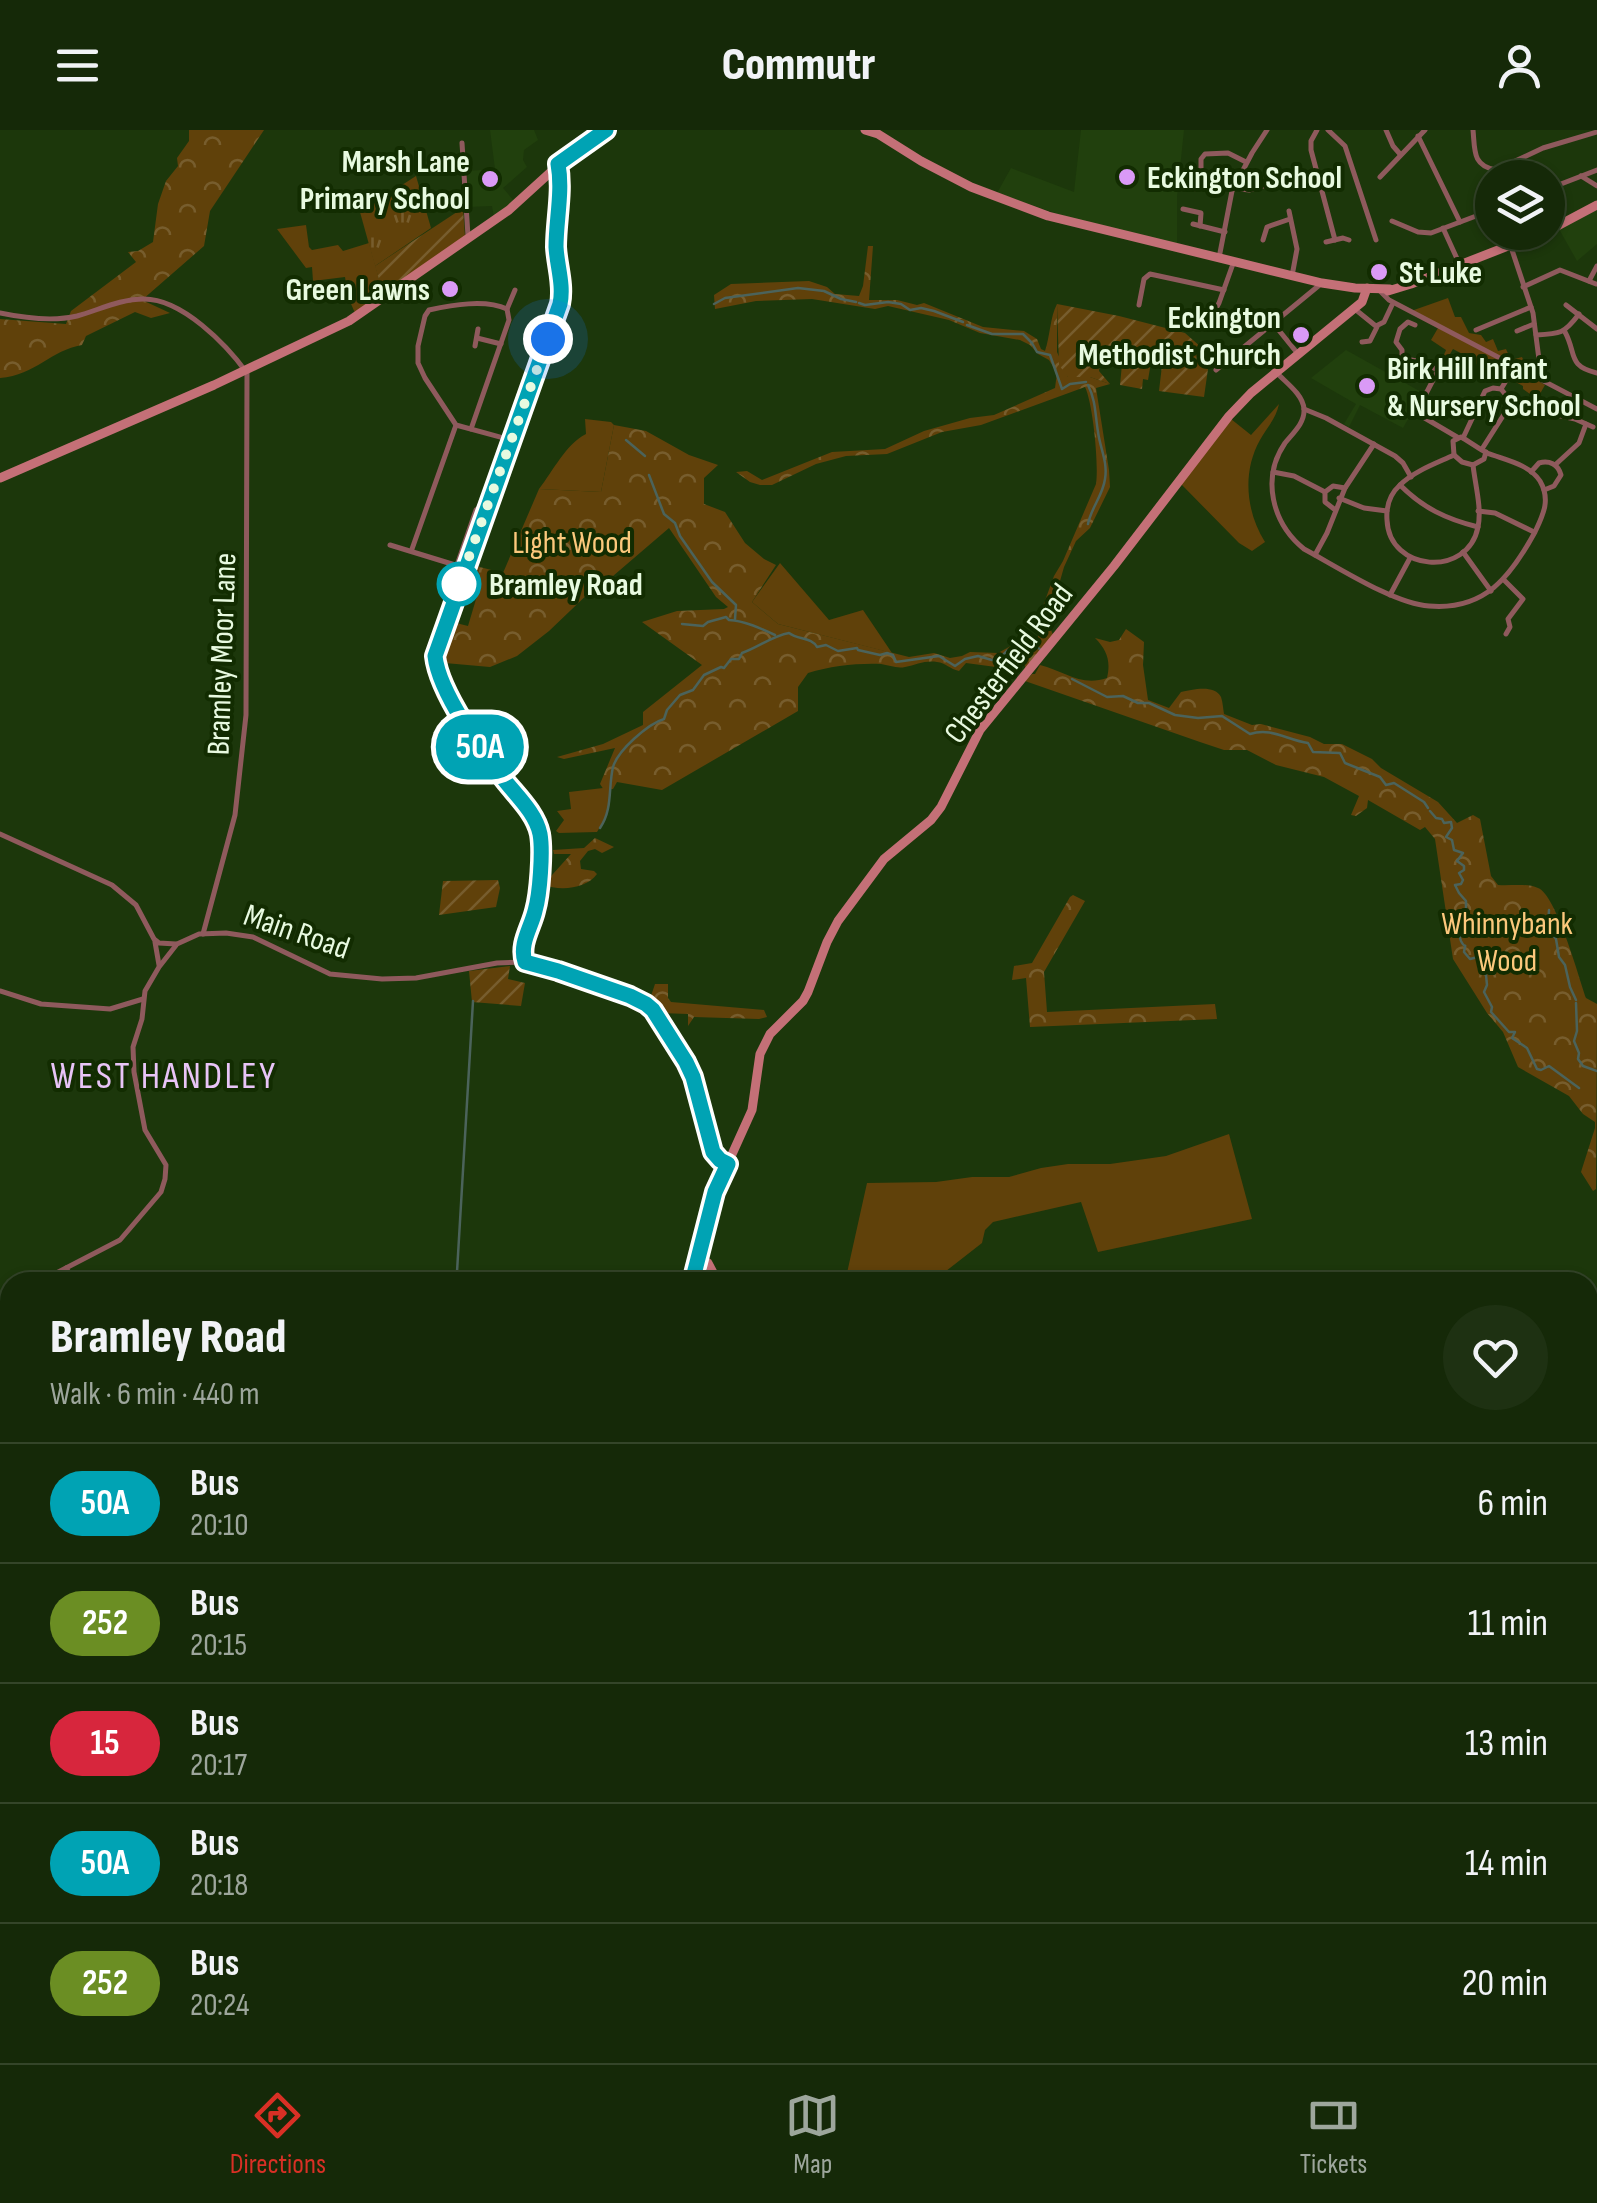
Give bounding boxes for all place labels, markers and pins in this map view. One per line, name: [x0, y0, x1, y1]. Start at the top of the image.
place label: Marsh Lane Primary School: [300, 143, 470, 219]
place label: Eckington School: [1147, 159, 1342, 198]
marker: Eckington School: [1116, 166, 1138, 188]
marker: Marsh Lane Primary School: [479, 168, 501, 190]
place label: St Luke: [1399, 254, 1482, 293]
marker: St Luke: [1368, 261, 1390, 283]
place label: Green Lawns: [286, 271, 430, 310]
marker: Green Lawns: [439, 278, 461, 300]
place label: Eckington Methodist Church: [1078, 299, 1281, 375]
marker: Eckington Methodist Church: [1290, 324, 1312, 346]
place label: Birk Hill Infant & Nursery School: [1387, 350, 1581, 426]
marker: Birk Hill Infant & Nursery School: [1356, 375, 1378, 397]
marker: Bramley Road: [438, 563, 480, 605]
place label: Bramley Road: [489, 566, 643, 605]

